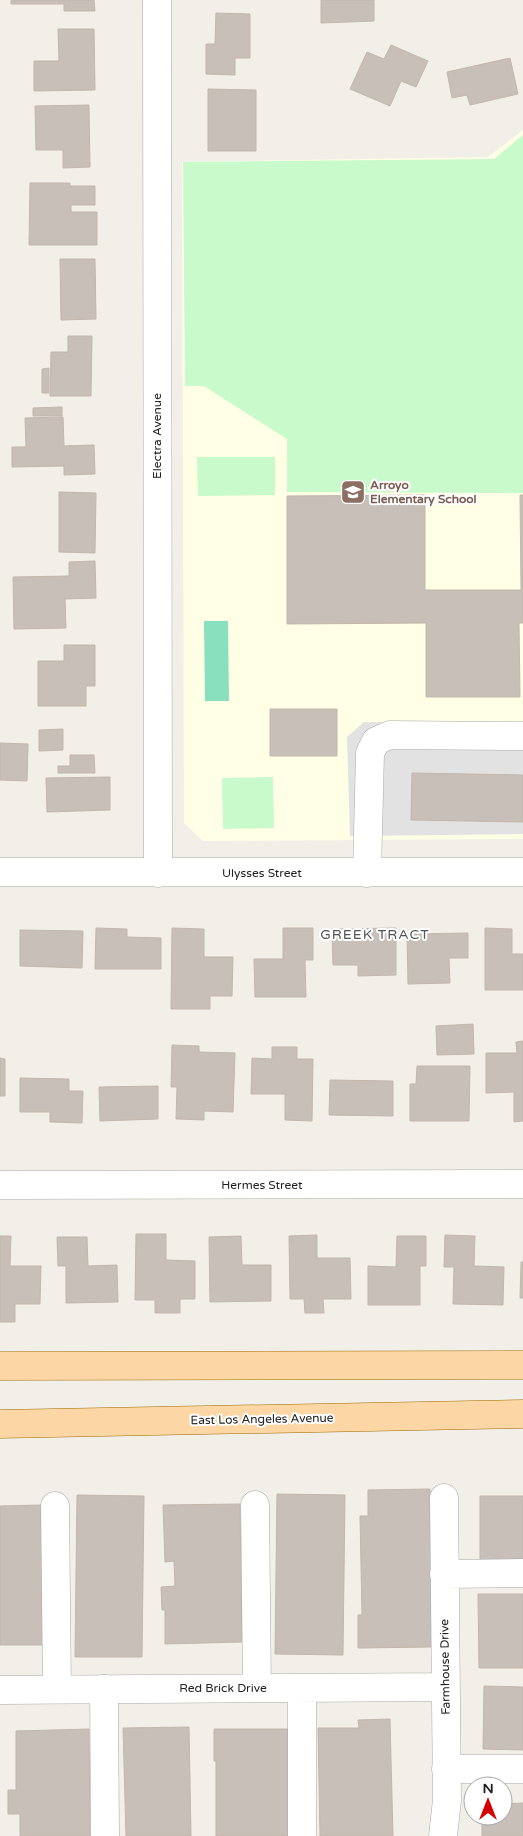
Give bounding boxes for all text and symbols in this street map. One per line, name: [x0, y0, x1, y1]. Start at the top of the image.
street label: Electra Avenue: [150, 393, 164, 479]
place label: Arroyo Elementary School: [370, 478, 477, 507]
school or university icon: Arroyo Elementary School: [340, 479, 366, 505]
street label: Ulysses Street: [222, 866, 302, 880]
district label: GREEK TRACT: [320, 926, 430, 943]
street label: Hermes Street: [221, 1178, 303, 1192]
street label: East Los Angeles Avenue: [190, 1411, 334, 1427]
street label: Farmhouse Drive: [437, 1619, 453, 1715]
street label: Red Brick Drive: [179, 1681, 267, 1695]
north arrow: [463, 1776, 513, 1826]
text: N: [482, 1780, 494, 1797]

